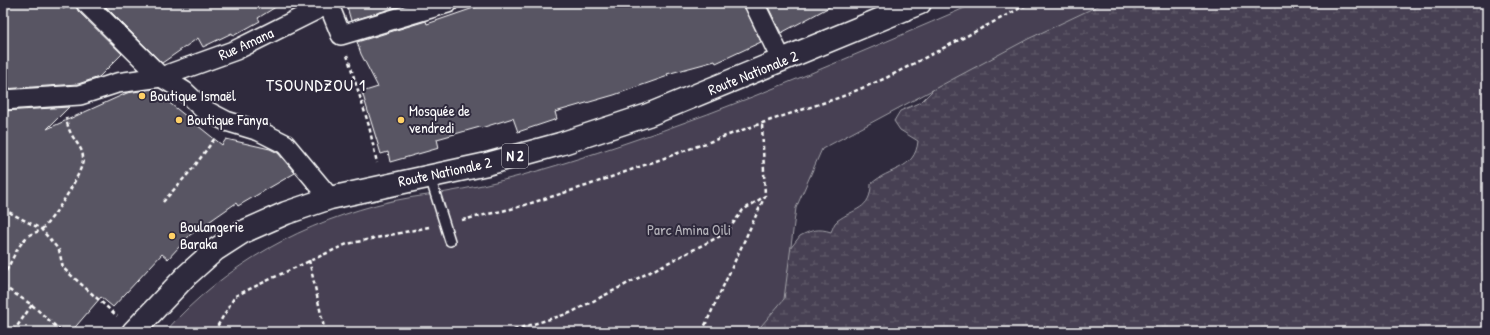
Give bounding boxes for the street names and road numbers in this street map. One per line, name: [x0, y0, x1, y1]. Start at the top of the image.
street label: Rue Amana: [215, 22, 277, 65]
street label: Route Nationale 2: [705, 45, 801, 100]
road number: N 2: [502, 144, 528, 168]
street label: Route Nationale 2: [396, 151, 494, 192]

